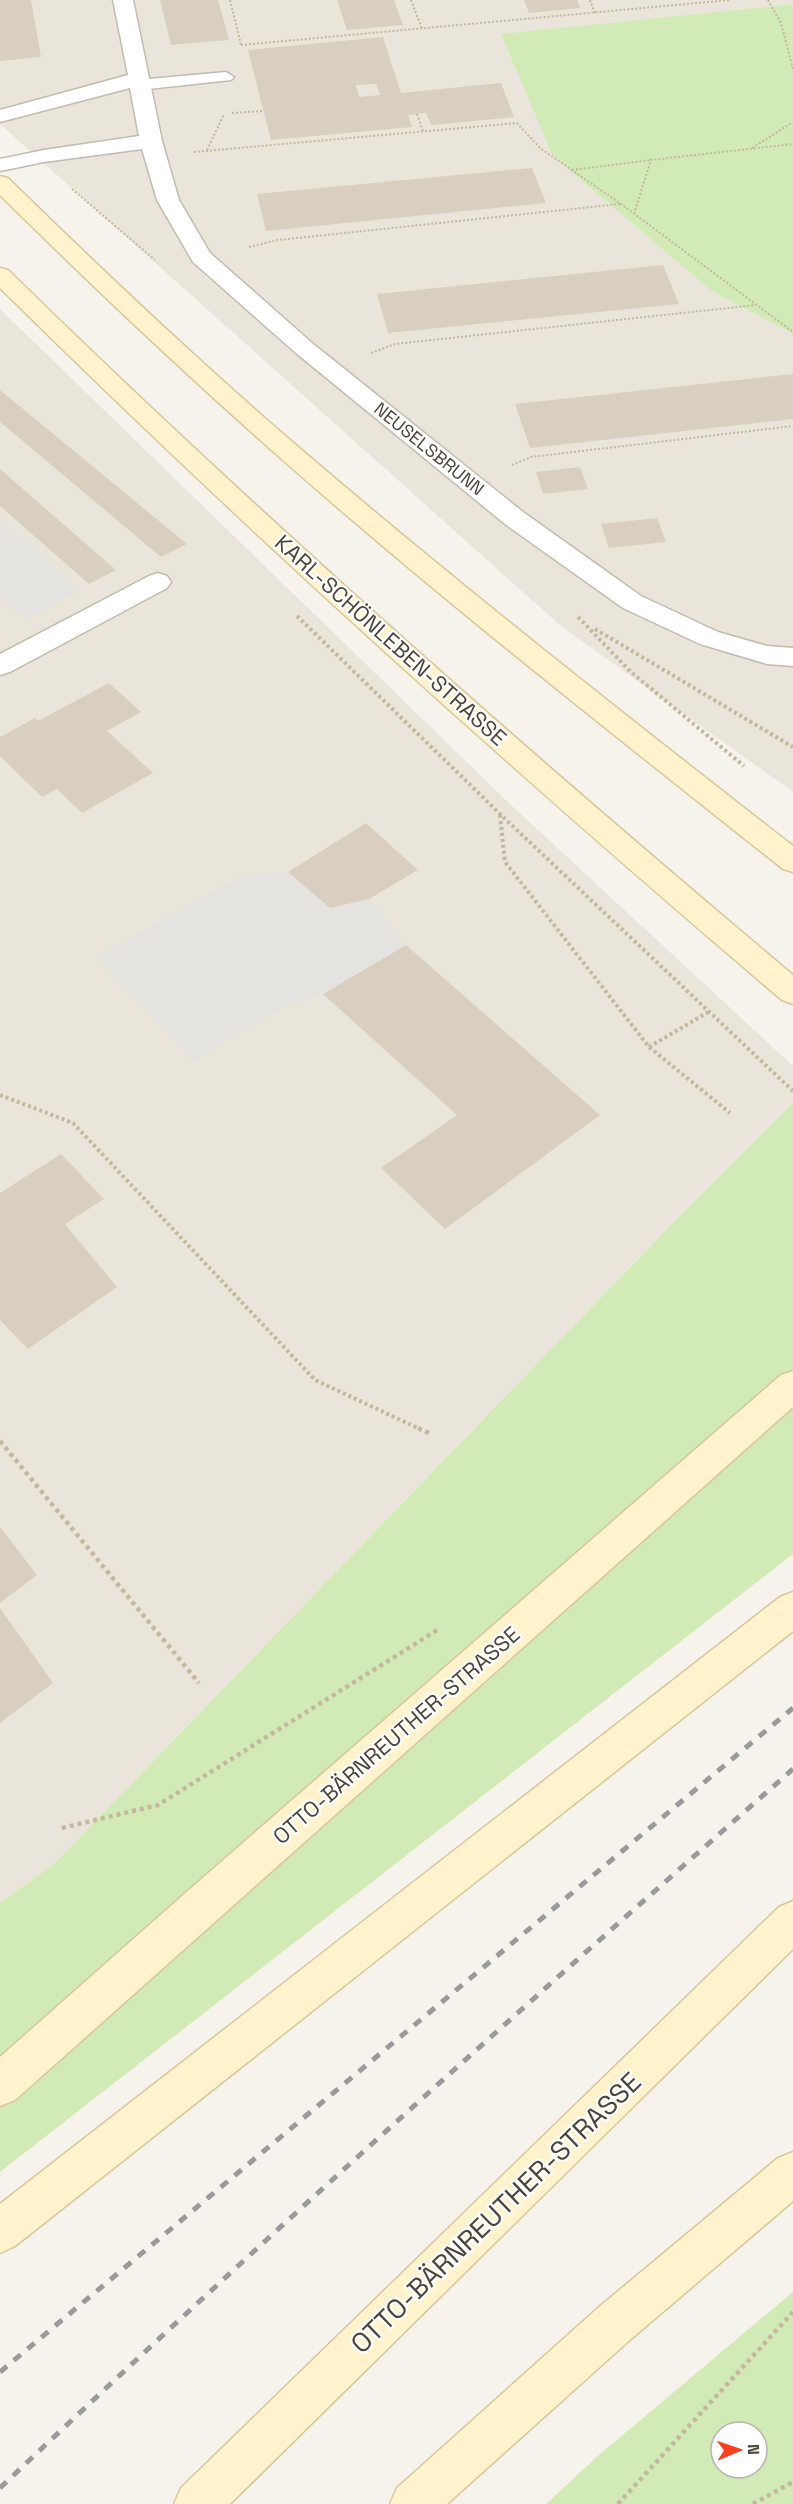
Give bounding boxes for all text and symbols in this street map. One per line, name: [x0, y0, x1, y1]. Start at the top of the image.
street label: NEUSELSBRUNN: [370, 397, 489, 500]
street label: KARL-SCHÖNLEBEN-STRASSE: [269, 528, 513, 752]
street label: OTTO-BÄRNREUTHER-STRASSE: [267, 1620, 525, 1850]
street label: OTTO-BÄRNREUTHER-STRASSE: [343, 2064, 648, 2361]
north arrow: [709, 2420, 769, 2480]
text: N: [743, 2444, 764, 2455]

